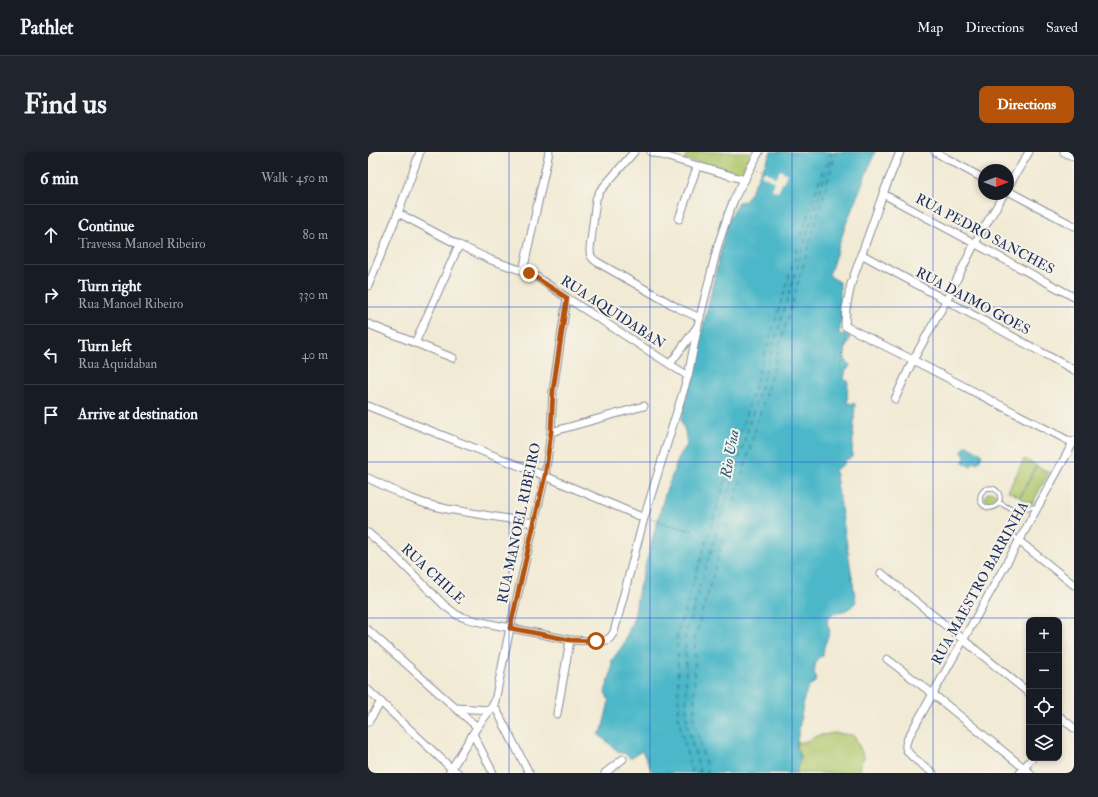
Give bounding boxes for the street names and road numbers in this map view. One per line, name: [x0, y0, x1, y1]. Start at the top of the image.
street label: RUA PEDRO SANCHES: [913, 190, 1057, 278]
street label: RUA DAIMO GOES: [913, 264, 1033, 338]
street label: RUA AQUIDABAN: [557, 272, 669, 352]
street label: RUA MANOEL RIBEIRO: [494, 441, 544, 605]
street label: RUA MAESTRO BARRINHA: [928, 498, 1032, 668]
street label: RUA CHILE: [398, 540, 468, 608]

